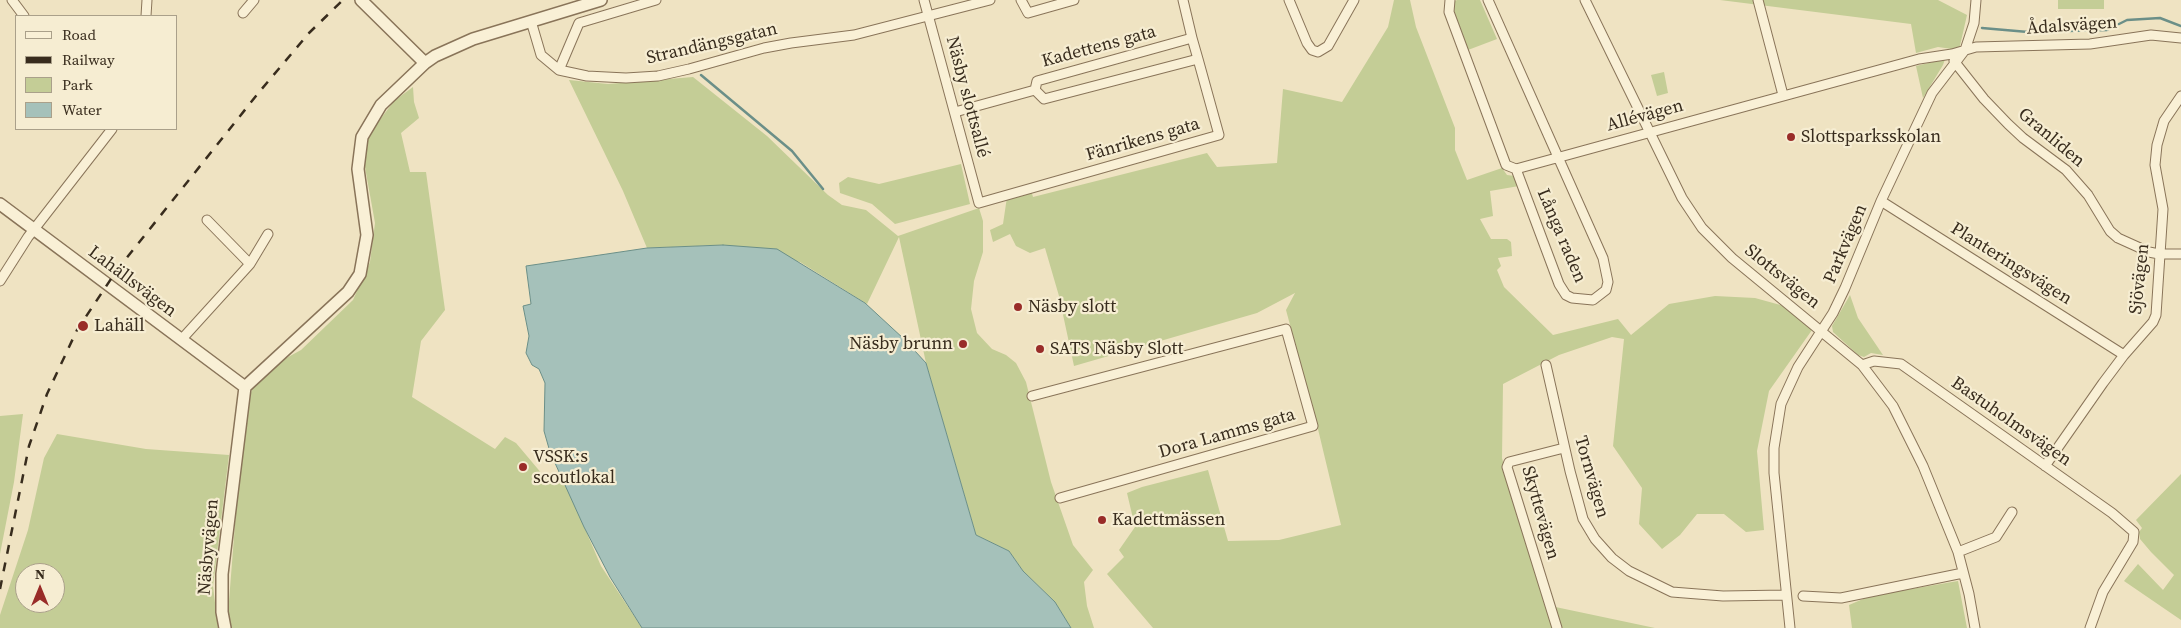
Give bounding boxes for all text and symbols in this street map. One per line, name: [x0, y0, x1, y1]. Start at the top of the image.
street label: Ådalsvägen: [2026, 12, 2118, 40]
legend: [15, 15, 178, 130]
street label: Strandängsgatan: [645, 18, 779, 70]
street label: Kadettens gata: [1039, 21, 1159, 73]
text: Road: [62, 24, 96, 45]
street label: Näsby slottsallé: [940, 34, 994, 160]
text: Railway: [62, 49, 115, 70]
text: Park: [62, 74, 93, 95]
street label: Allévägen: [1604, 95, 1686, 137]
text: Water: [62, 99, 102, 120]
street label: Granliden: [2013, 104, 2089, 172]
street label: Fänrikens gata: [1084, 113, 1202, 167]
place label: Slottsparksskolan: [1801, 126, 1941, 148]
marker: Slottsparksskolan: [1785, 131, 1797, 143]
street label: Långa raden: [1532, 186, 1590, 286]
street label: Parkvägen: [1820, 201, 1872, 287]
street label: Planteringsvägen: [1946, 218, 2076, 310]
street label: Slottsvägen: [1740, 240, 1824, 314]
street label: Lahällsvägen: [83, 242, 181, 322]
street label: Sjövägen: [2126, 243, 2154, 315]
place label: Näsby slott: [1028, 296, 1116, 318]
marker: Näsby slott: [1012, 301, 1024, 313]
place label: Lahäll: [94, 315, 145, 337]
marker: Lahäll: [76, 319, 90, 333]
place label: Näsby brunn: [849, 333, 953, 355]
marker: Näsby brunn: [957, 338, 969, 350]
place label: SATS Näsby Slott: [1050, 338, 1183, 360]
marker: SATS Näsby Slott: [1034, 343, 1046, 355]
street label: Bastuholmsvägen: [1947, 373, 2075, 471]
street label: Dora Lamms gata: [1156, 404, 1298, 464]
street label: Tornvägen: [1569, 433, 1613, 521]
place label: VSSK:s scoutlokal: [533, 446, 615, 488]
marker: VSSK:s scoutlokal: [517, 461, 529, 473]
street label: Skyttevägen: [1516, 464, 1564, 562]
street label: Näsbyvägen: [194, 498, 224, 596]
place label: Kadettmässen: [1112, 509, 1225, 531]
marker: Kadettmässen: [1096, 514, 1108, 526]
north arrow: [15, 563, 65, 613]
text: N: [35, 564, 45, 584]

